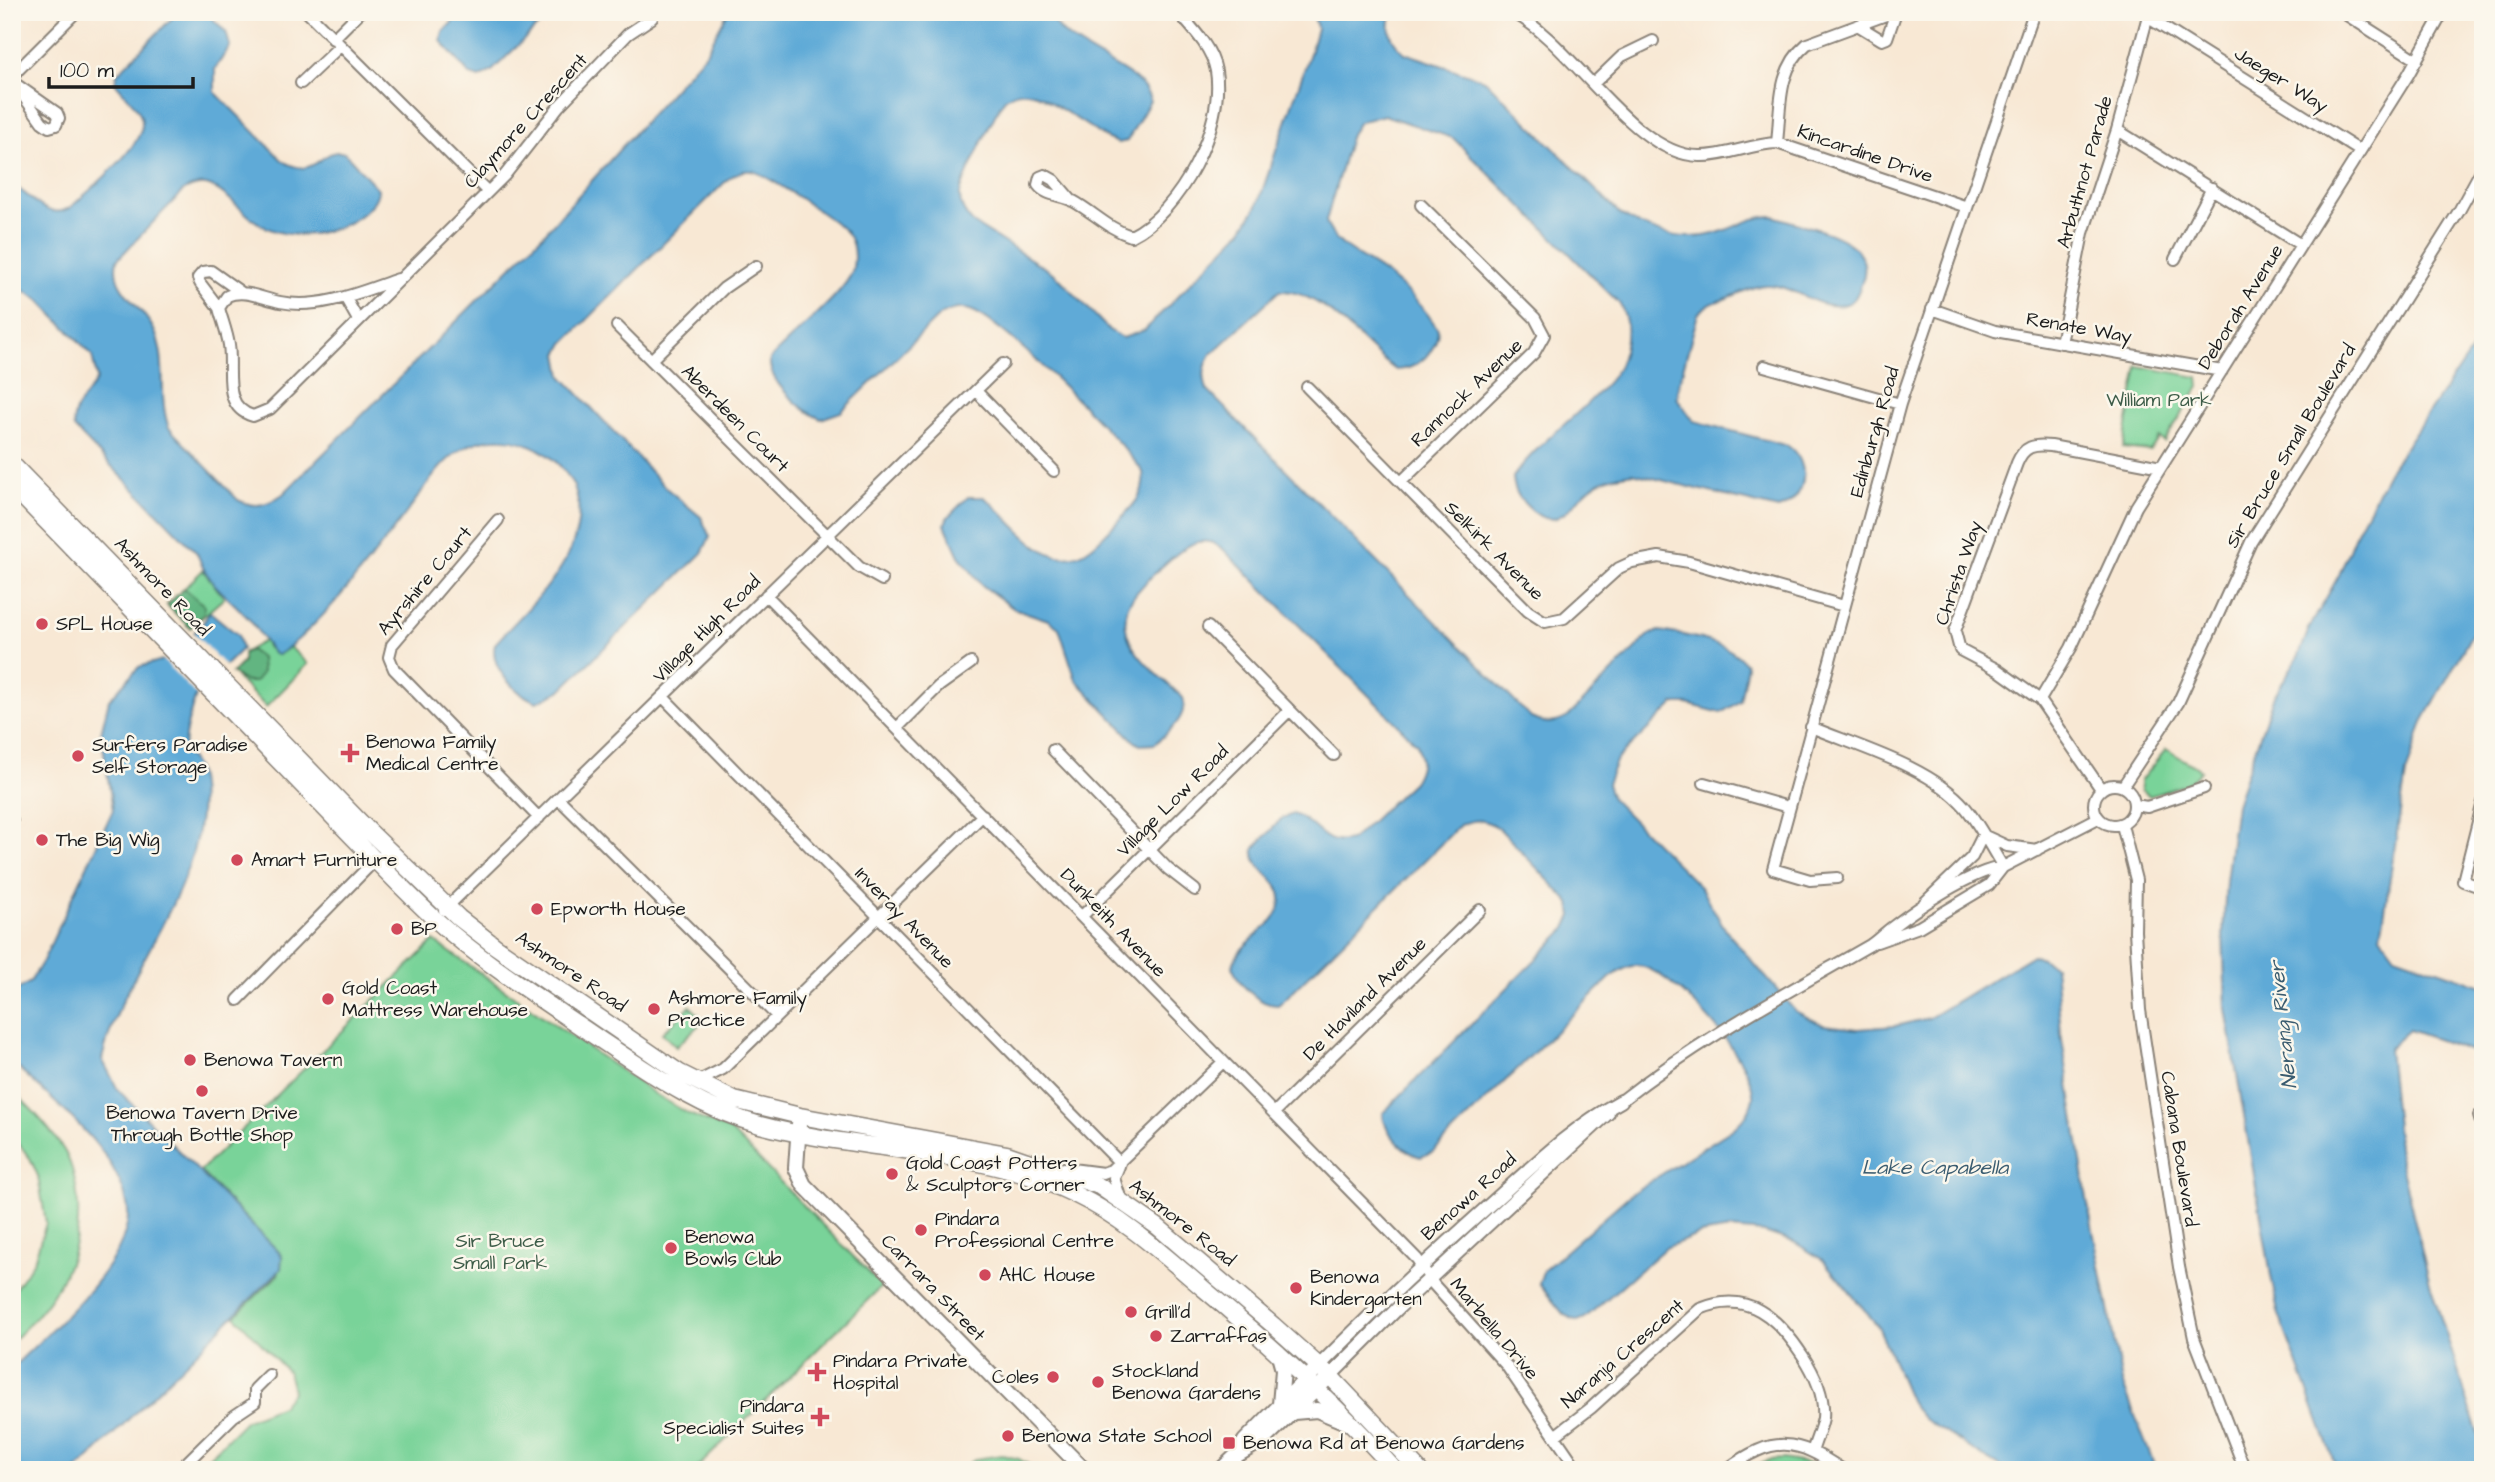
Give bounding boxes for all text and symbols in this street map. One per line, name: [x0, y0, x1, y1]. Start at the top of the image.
street label: Jaeger Way: [2228, 40, 2334, 121]
scale bar: [49, 46, 192, 90]
street label: Claymore Crescent: [458, 47, 595, 195]
text: 100 m: [60, 56, 115, 85]
street label: Arbuthnot Parade: [2050, 93, 2120, 251]
street label: Kincardine Drive: [1794, 118, 1936, 190]
street label: Deborah Avenue: [2192, 239, 2290, 375]
street label: Renate Way: [2024, 305, 2134, 352]
street label: Rannock Avenue: [1405, 333, 1529, 453]
street label: Sir Bruce Small Boulevard: [2219, 339, 2363, 553]
street label: Aberdeen Court: [675, 359, 795, 479]
street label: Edinburgh Road: [1843, 363, 1908, 501]
park label: William Park: [2106, 387, 2212, 414]
street label: Selkirk Avenue: [1438, 495, 1550, 607]
street label: Christa Way: [1929, 517, 1991, 629]
street label: Ayrshire Court: [371, 520, 480, 642]
street label: Ashmore Road: [108, 531, 217, 643]
street label: Village High Road: [647, 569, 768, 690]
place label: SPL House: [56, 611, 153, 638]
marker: SPL House: [34, 616, 50, 632]
place label: Benowa Family Medical Centre: [366, 729, 499, 778]
place label: Surfers Paradise Self Storage: [92, 732, 248, 782]
street label: Village Low Road: [1111, 739, 1236, 864]
marker: Benowa Family Medical Centre: [340, 743, 360, 763]
marker: Surfers Paradise Self Storage: [70, 748, 86, 764]
place label: The Big Wig: [56, 827, 160, 855]
marker: The Big Wig: [34, 832, 50, 848]
place label: Amart Furniture: [251, 847, 397, 874]
marker: Amart Furniture: [229, 852, 245, 868]
street label: Inveray Avenue: [848, 861, 960, 976]
street label: Dunkeith Avenue: [1054, 862, 1172, 984]
place label: Epworth House: [551, 896, 686, 923]
marker: Epworth House: [529, 901, 545, 917]
place label: BP: [411, 916, 437, 943]
marker: BP: [389, 921, 405, 937]
street label: Ashmore Road: [510, 925, 632, 1019]
street label: De Haviland Avenue: [1297, 931, 1433, 1067]
water label: Nerang River: [2262, 957, 2305, 1090]
place label: Gold Coast Mattress Warehouse: [342, 975, 528, 1024]
place label: Ashmore Family Practice: [668, 985, 807, 1034]
marker: Gold Coast Mattress Warehouse: [320, 991, 336, 1007]
marker: Ashmore Family Practice: [646, 1001, 662, 1017]
place label: Benowa Tavern: [204, 1047, 342, 1074]
marker: Benowa Tavern: [182, 1052, 198, 1068]
street label: Cabana Boulevard: [2153, 1069, 2205, 1229]
marker: Benowa Tavern Drive Through Bottle Shop: [194, 1083, 210, 1099]
place label: Benowa Tavern Drive Through Bottle Shop: [106, 1100, 298, 1150]
street label: Benowa Road: [1415, 1147, 1523, 1247]
place label: Gold Coast Potters & Sculptors Corner: [906, 1150, 1085, 1199]
water label: Lake Capabella: [1862, 1153, 2009, 1182]
marker: Gold Coast Potters & Sculptors Corner: [884, 1166, 900, 1182]
street label: Ashmore Road: [1123, 1173, 1241, 1273]
place label: Pindara Professional Centre: [935, 1206, 1114, 1255]
marker: Pindara Professional Centre: [913, 1222, 929, 1238]
place label: Benowa Bowls Club: [685, 1224, 782, 1273]
park label: Sir Bruce Small Park: [453, 1228, 547, 1277]
street label: Carrara Street: [875, 1228, 992, 1348]
marker: Benowa Bowls Club: [663, 1240, 679, 1256]
place label: AHC House: [999, 1262, 1095, 1289]
place label: Benowa Kindergarten: [1310, 1264, 1422, 1314]
marker: AHC House: [977, 1267, 993, 1283]
street label: Marbella Drive: [1443, 1272, 1545, 1386]
marker: Benowa Kindergarten: [1288, 1280, 1304, 1296]
street label: Naranja Crescent: [1556, 1293, 1691, 1415]
place label: Grill'd: [1145, 1299, 1191, 1326]
marker: Grill'd: [1123, 1304, 1139, 1320]
place label: Zarraffas: [1170, 1323, 1267, 1350]
marker: Zarraffas: [1148, 1328, 1164, 1344]
place label: Pindara Private Hospital: [833, 1348, 968, 1397]
place label: Stockland Benowa Gardens: [1112, 1358, 1261, 1407]
marker: Pindara Private Hospital: [807, 1362, 827, 1382]
place label: Coles: [992, 1364, 1039, 1391]
marker: Coles: [1045, 1369, 1061, 1385]
marker: Stockland Benowa Gardens: [1090, 1374, 1106, 1390]
place label: Pindara Specialist Suites: [663, 1393, 804, 1442]
marker: Pindara Specialist Suites: [810, 1407, 830, 1427]
place label: Benowa State School: [1022, 1423, 1212, 1450]
marker: Benowa State School: [1000, 1428, 1016, 1444]
place label: Benowa Rd at Benowa Gardens: [1243, 1430, 1524, 1457]
marker: Benowa Rd at Benowa Gardens: [1221, 1435, 1237, 1451]

